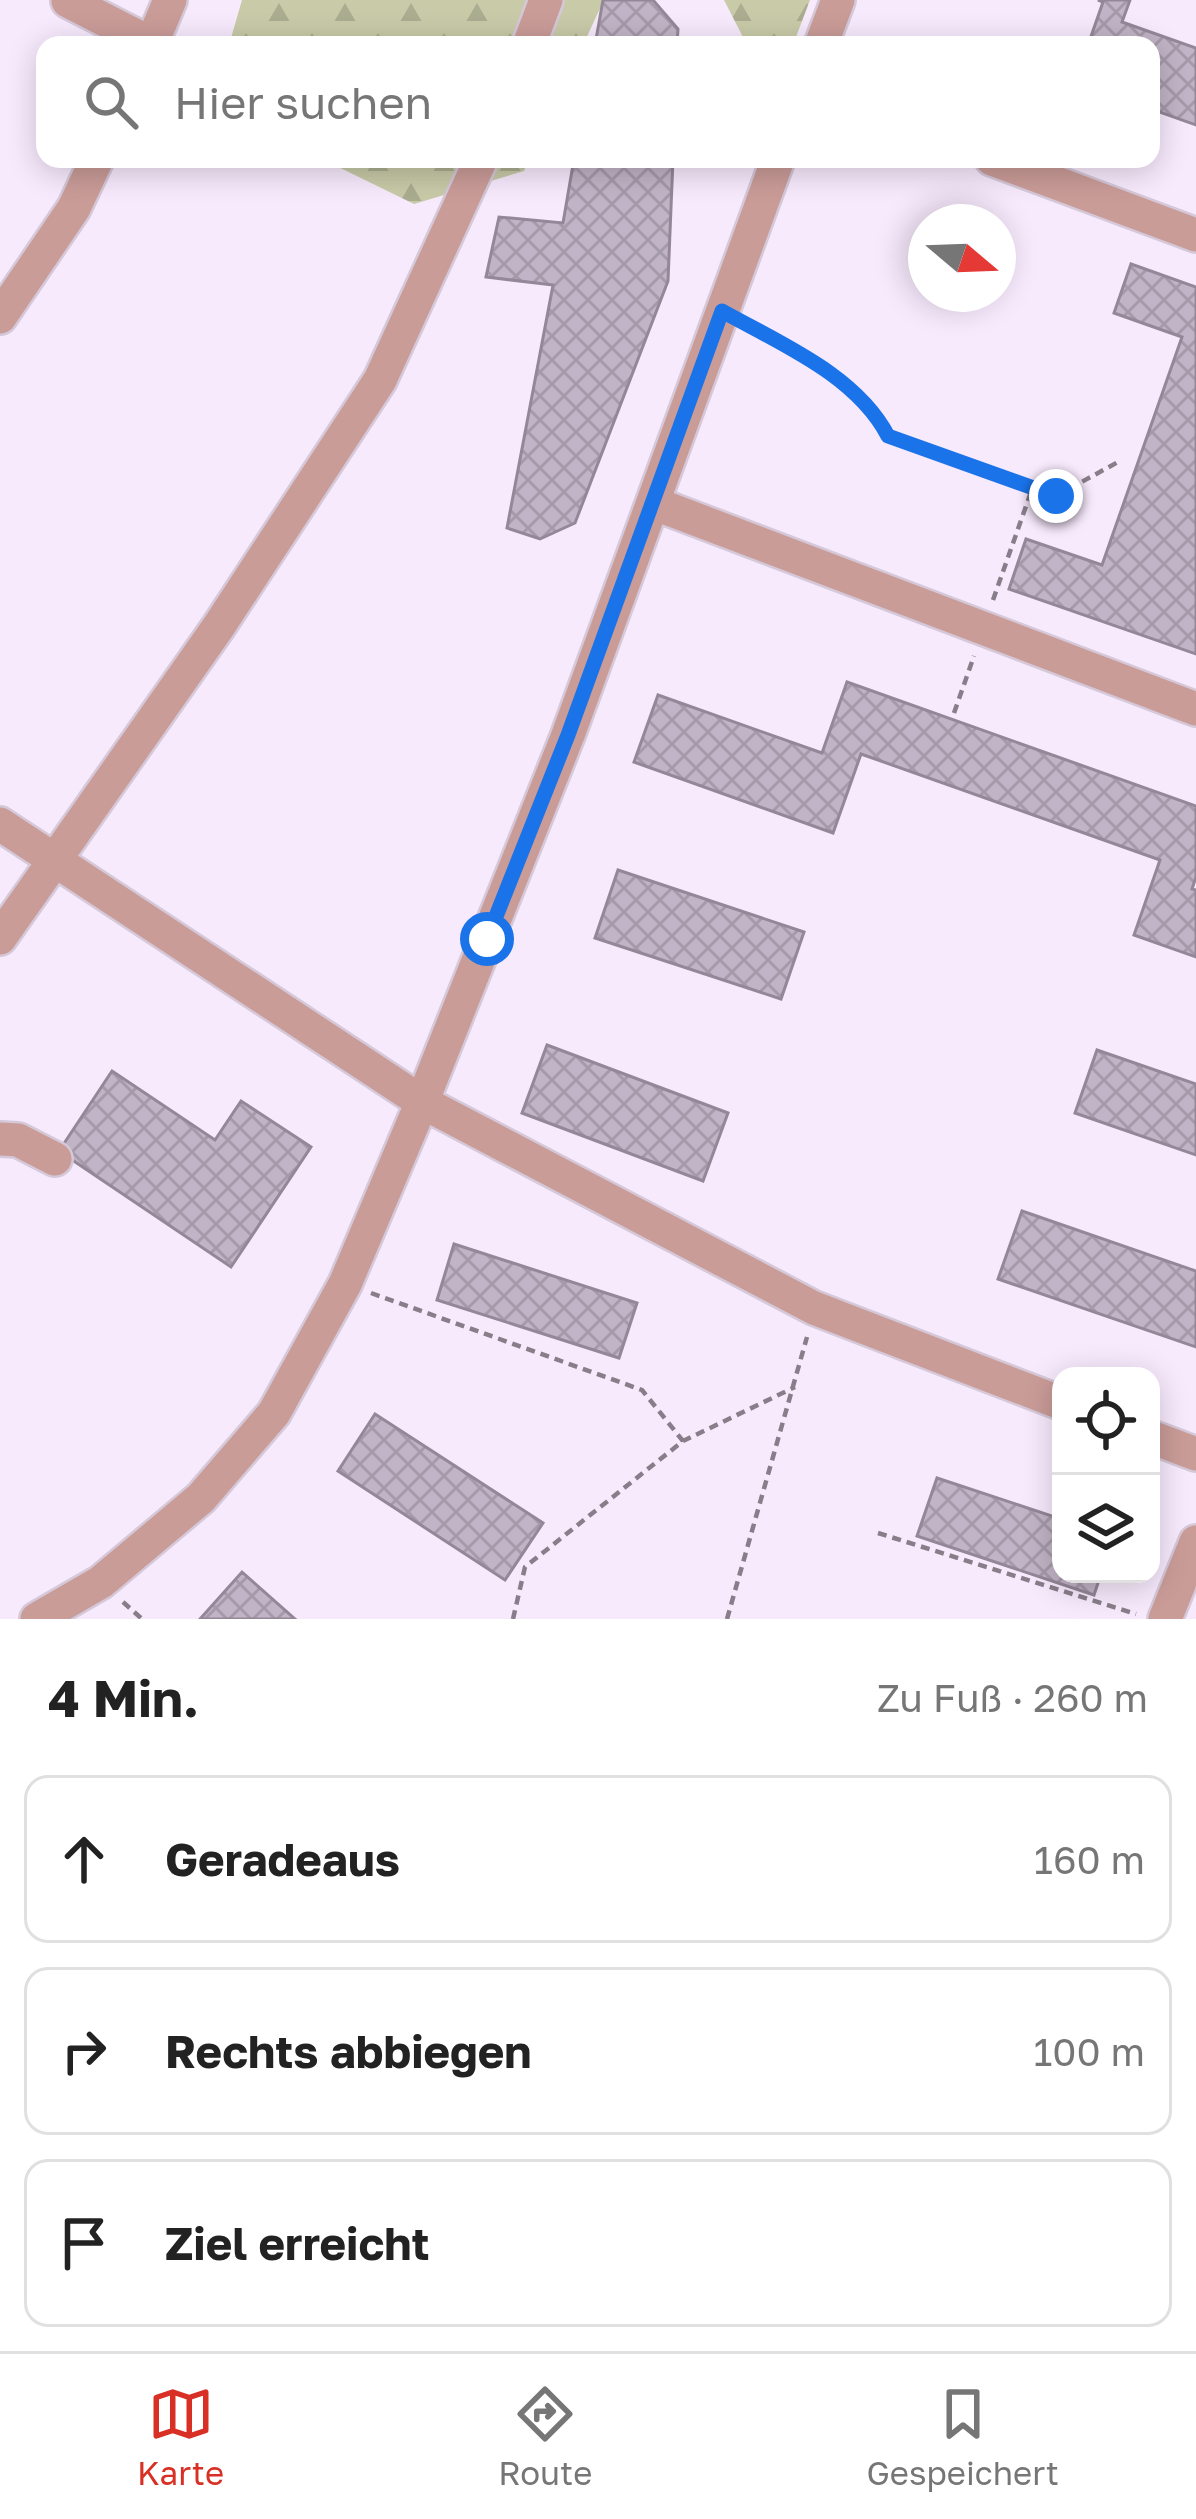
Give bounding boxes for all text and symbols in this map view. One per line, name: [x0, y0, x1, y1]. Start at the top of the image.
search box: [36, 36, 1160, 168]
icon: search: [78, 69, 144, 135]
text: Hier suchen: [174, 75, 432, 129]
north arrow: [908, 204, 1016, 312]
route end: [1029, 469, 1083, 523]
route start: [460, 912, 514, 966]
map controls: [1052, 1367, 1160, 1583]
button: locate: [1052, 1367, 1160, 1475]
button: layers: [1052, 1475, 1160, 1583]
text: 4 Min.: [48, 1667, 199, 1728]
text: Zu Fuß · 260 m: [877, 1674, 1148, 1721]
icon: ahead: [51, 1826, 117, 1892]
text: Geradeaus: [165, 1832, 400, 1886]
text: 160 m: [1034, 1836, 1145, 1883]
icon: right: [51, 2018, 117, 2084]
text: Rechts abbiegen: [165, 2024, 531, 2078]
text: 100 m: [1033, 2028, 1145, 2075]
icon: arrive: [51, 2210, 117, 2276]
text: Ziel erreicht: [165, 2216, 430, 2270]
tab: Karte: [137, 2381, 224, 2492]
tab: Route: [498, 2381, 592, 2492]
tab: Gespeichert: [867, 2381, 1059, 2492]

